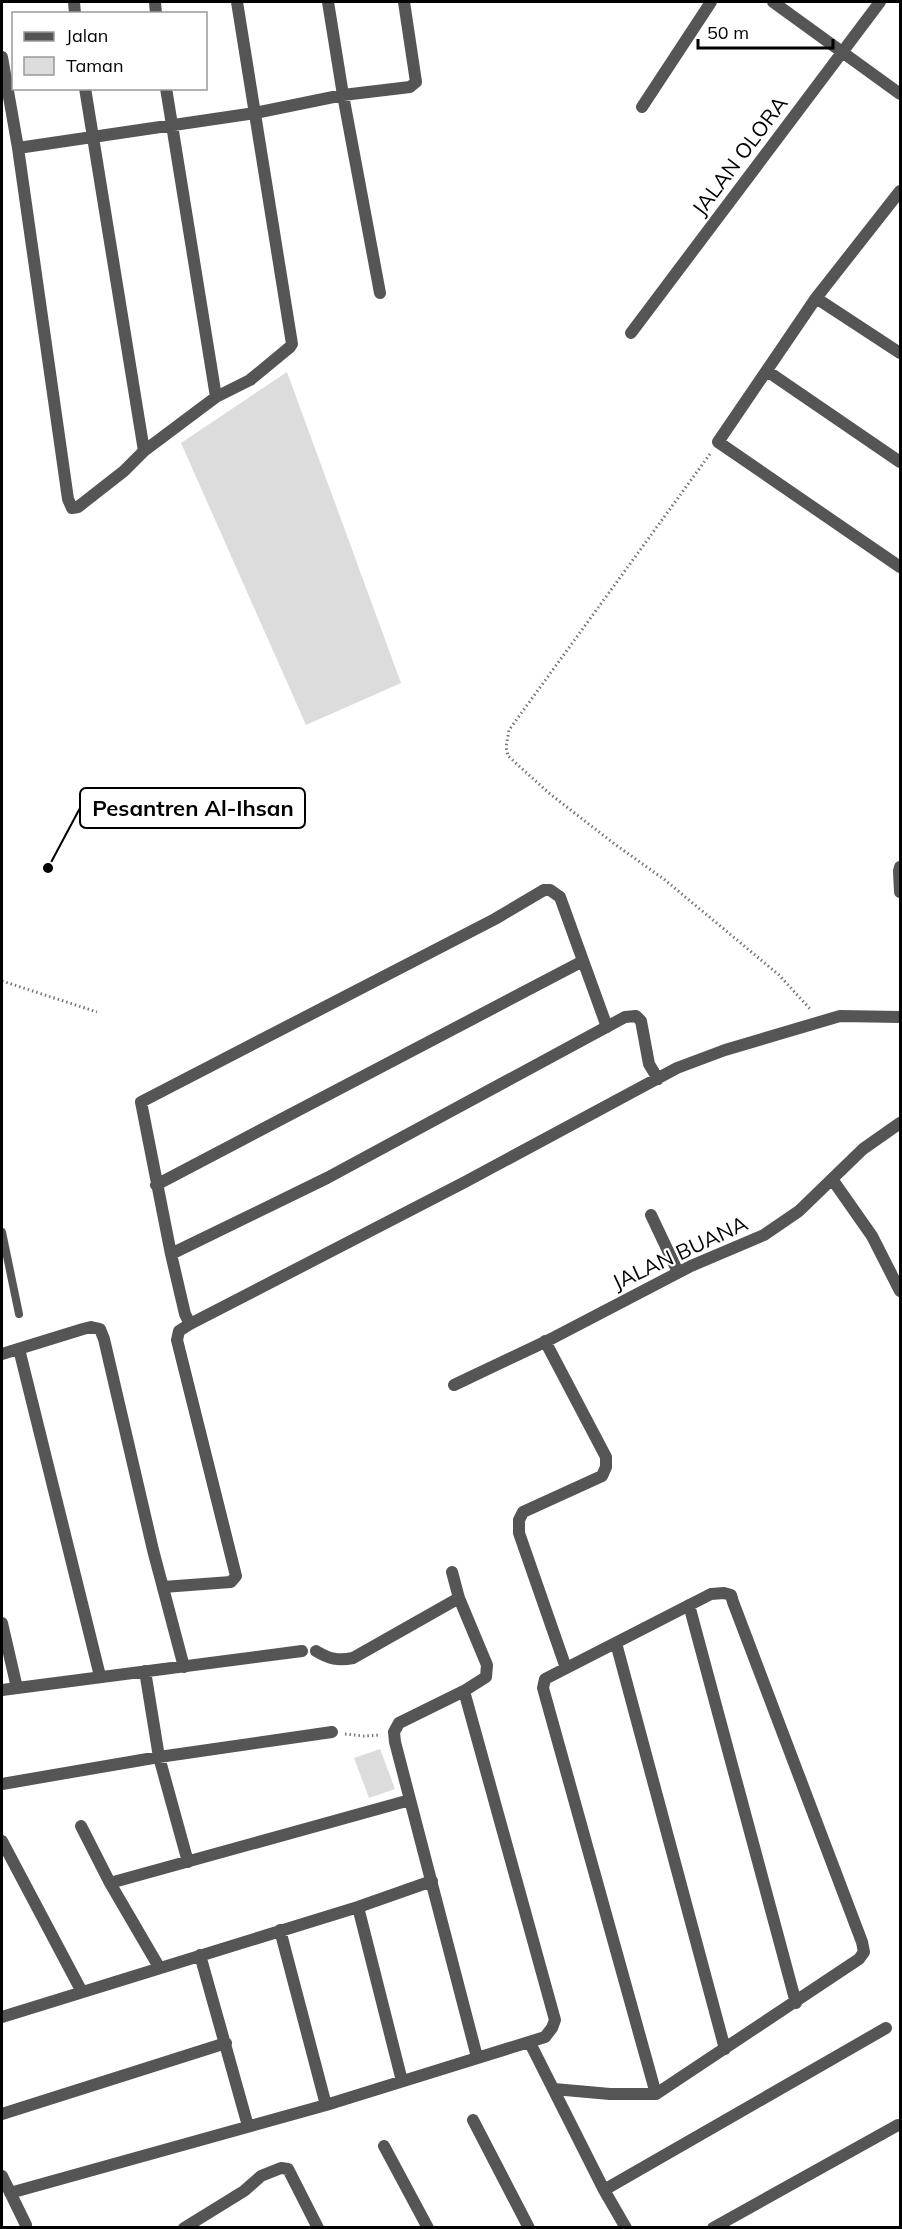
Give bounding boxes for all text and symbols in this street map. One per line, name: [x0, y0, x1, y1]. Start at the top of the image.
legend: [12, 12, 207, 90]
scale bar: [698, 12, 833, 50]
text: 50 m: [707, 21, 749, 44]
text: Jalan: [66, 24, 108, 47]
text: Taman: [66, 54, 123, 77]
street label: JALAN OLORA: [686, 90, 793, 220]
callout: Pesantren Al-Ihsan: [80, 788, 305, 828]
text: Pesantren Al-Ihsan: [92, 794, 294, 822]
street label: JALAN BUANA: [608, 1209, 752, 1295]

